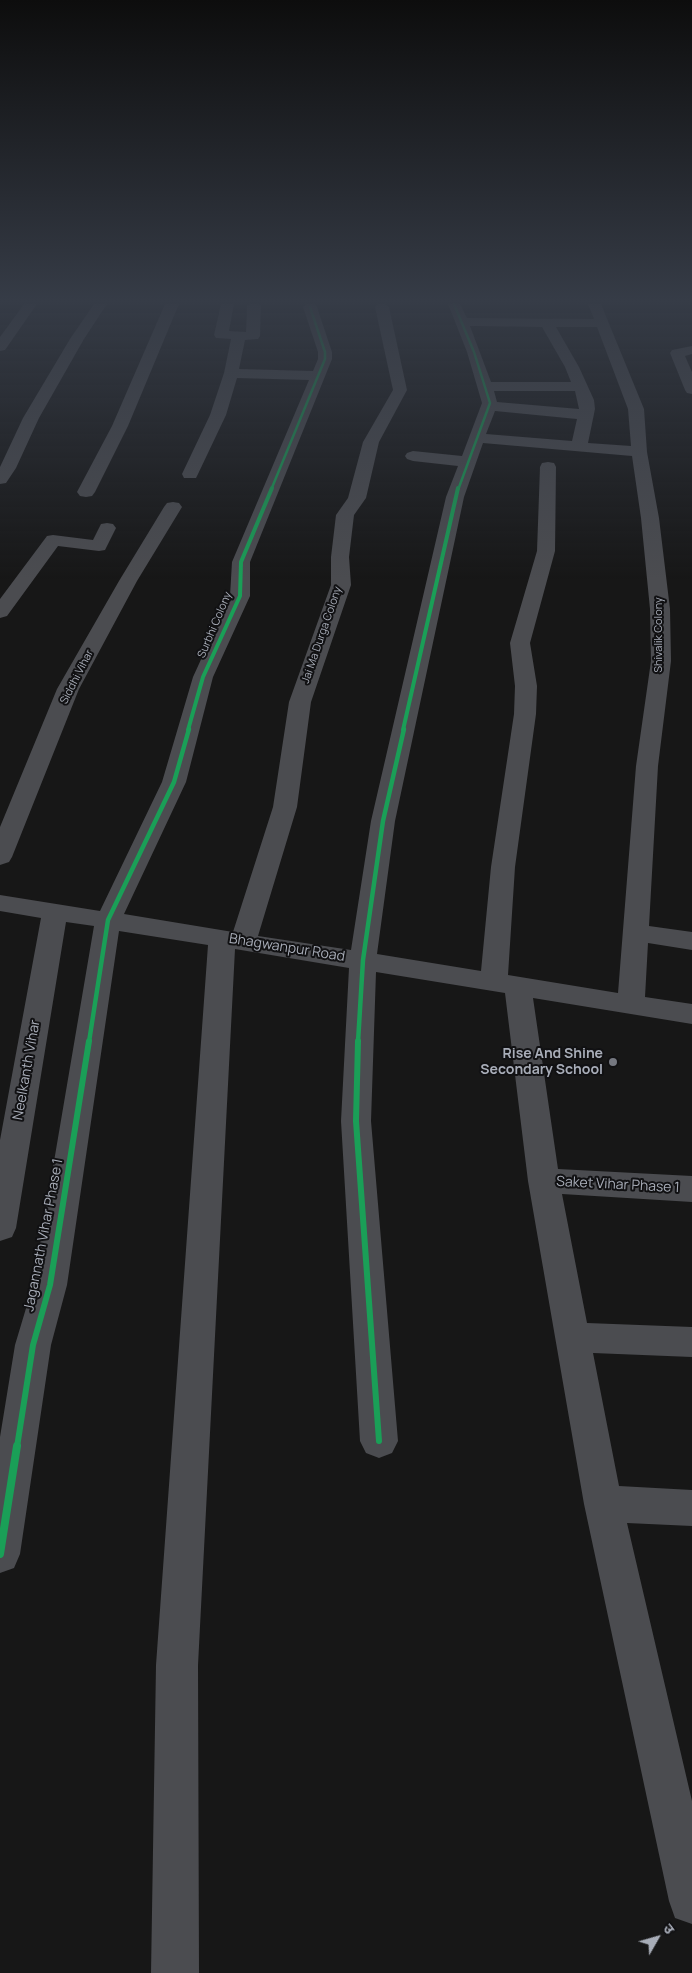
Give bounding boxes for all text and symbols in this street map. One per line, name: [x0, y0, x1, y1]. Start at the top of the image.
street label: Jai Ma Durga Colony: [299, 585, 345, 685]
street label: Surbhi Colony: [195, 590, 235, 660]
street label: Shivalik Colony: [652, 597, 666, 673]
street label: Siddhi Vihar: [58, 648, 96, 706]
street label: Bhagwanpur Road: [228, 931, 346, 965]
street label: Neelkanth Vihar: [10, 1019, 44, 1121]
place label: Rise And Shine Secondary School: [480, 1046, 603, 1078]
marker: Rise And Shine Secondary School: [607, 1056, 619, 1068]
street label: Jagannath Vihar Phase 1: [21, 1157, 67, 1313]
street label: Saket Vihar Phase 1: [556, 1173, 680, 1197]
north arrow: [632, 1913, 682, 1963]
text: उ: [659, 1919, 679, 1938]

